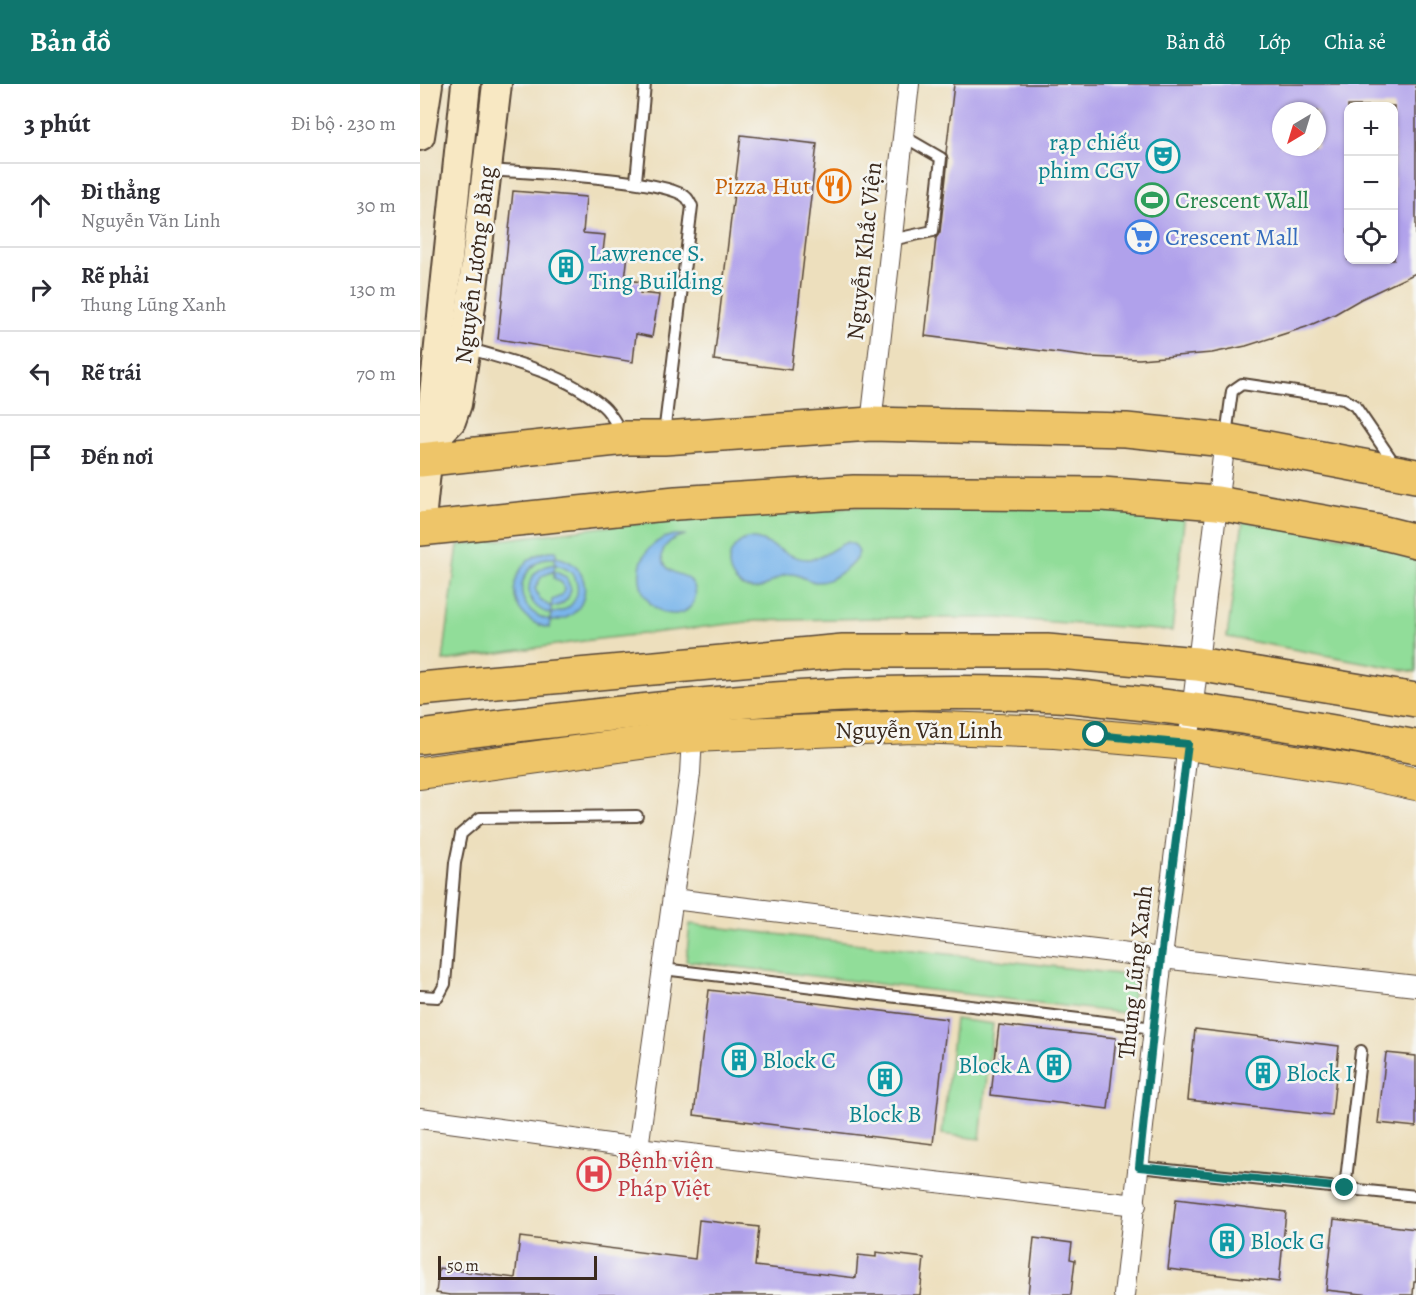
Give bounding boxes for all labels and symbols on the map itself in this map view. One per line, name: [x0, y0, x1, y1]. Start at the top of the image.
north arrow: [1272, 102, 1326, 156]
place label: rạp chiếu phim CGV: [1038, 126, 1140, 186]
theatre icon: rạp chiếu phim CGV: [1145, 138, 1181, 174]
street label: Nguyễn Khắc Viện: [839, 160, 889, 342]
street label: Nguyễn Lương Bằng: [447, 164, 503, 366]
restaurant icon: Pizza Hut: [816, 168, 852, 204]
place label: Pizza Hut: [714, 170, 811, 202]
sports icon: Crescent Wall: [1134, 182, 1170, 218]
place label: Crescent Wall: [1175, 184, 1309, 216]
supermarket icon: Crescent Mall: [1124, 219, 1160, 255]
place label: Crescent Mall: [1165, 221, 1298, 253]
place label: Lawrence S. Ting Building: [589, 237, 723, 297]
building icon: Lawrence S. Ting Building: [548, 249, 584, 285]
street label: Nguyễn Văn Linh: [835, 714, 1003, 746]
route start: [1082, 721, 1108, 747]
street label: Thung Lũng Xanh: [1110, 883, 1160, 1060]
building icon: Block C: [721, 1042, 757, 1078]
place label: Block C: [762, 1044, 836, 1076]
building icon: Block A: [1036, 1047, 1072, 1083]
place label: Block A: [958, 1049, 1032, 1081]
building icon: Block I: [1245, 1055, 1281, 1091]
place label: Block I: [1286, 1057, 1354, 1089]
building icon: Block B: [867, 1061, 903, 1097]
place label: Block B: [848, 1098, 922, 1130]
place label: Bệnh viện Pháp Việt: [617, 1144, 714, 1204]
hospital icon: Bệnh viện Pháp Việt: [576, 1156, 612, 1192]
route end: [1331, 1174, 1357, 1200]
building icon: Block G: [1209, 1223, 1245, 1259]
place label: Block G: [1250, 1225, 1325, 1257]
scale bar: [438, 1253, 597, 1280]

